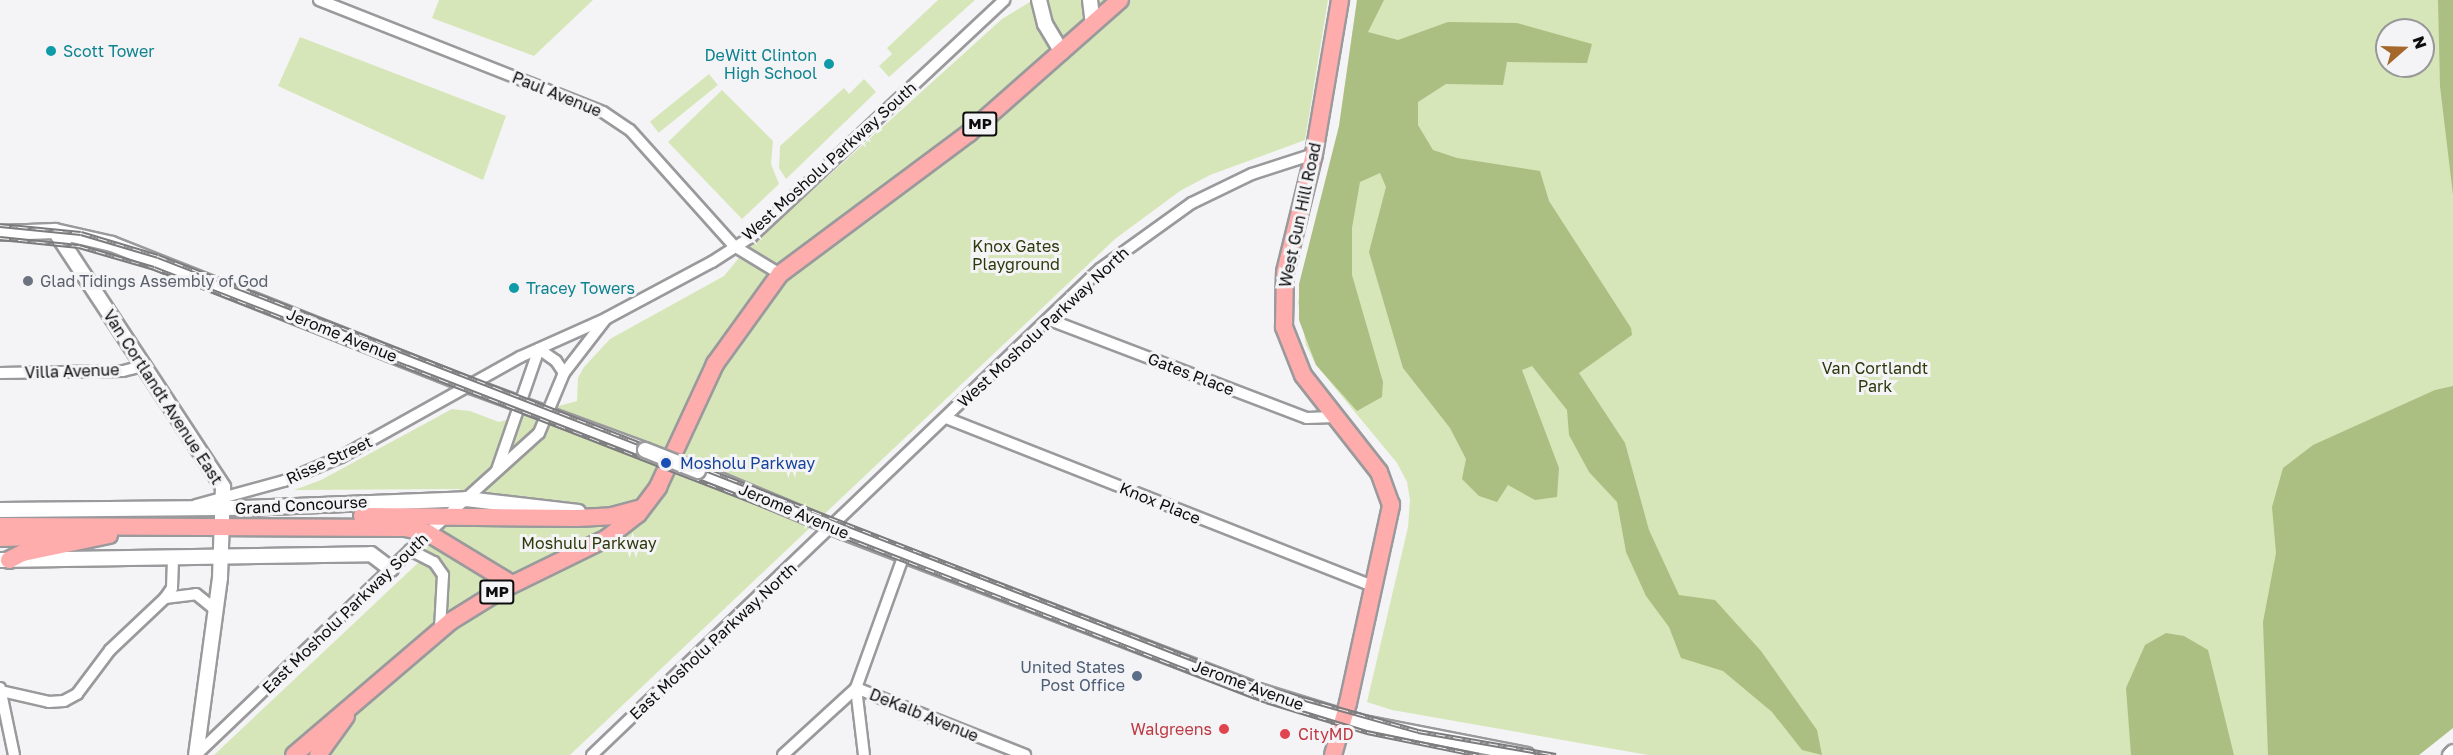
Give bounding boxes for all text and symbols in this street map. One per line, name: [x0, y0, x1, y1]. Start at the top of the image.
north arrow: [2375, 18, 2435, 78]
text: N: [2409, 33, 2432, 52]
place label: Scott Tower: [63, 41, 154, 61]
marker: Scott Tower: [44, 44, 58, 58]
place label: DeWitt Clinton High School: [704, 45, 817, 83]
marker: DeWitt Clinton High School: [822, 57, 836, 71]
street label: Paul Avenue: [510, 67, 604, 121]
street label: West Mosholu Parkway South: [738, 78, 920, 244]
road number: MP: [962, 112, 998, 136]
street label: West Gun Hill Road: [1275, 141, 1325, 289]
park label: Knox Gates Playground: [972, 236, 1060, 274]
street label: West Mosholu Parkway North: [954, 243, 1132, 411]
place label: Glad Tidings Assembly of God: [40, 271, 268, 291]
marker: Glad Tidings Assembly of God: [21, 274, 35, 288]
place label: Tracey Towers: [526, 278, 635, 298]
marker: Tracey Towers: [507, 281, 521, 295]
street label: Jerome Avenue: [284, 304, 400, 366]
street label: Van Cortlandt Avenue East: [99, 306, 227, 488]
street label: Gates Place: [1145, 349, 1237, 399]
park label: Van Cortlandt Park: [1822, 358, 1928, 396]
street label: Villa Avenue: [24, 360, 120, 382]
street label: Risse Street: [283, 432, 375, 488]
place label: Mosholu Parkway: [680, 453, 815, 473]
marker: Mosholu Parkway: [657, 454, 675, 472]
street label: Knox Place: [1117, 478, 1203, 528]
street label: Jerome Avenue: [736, 479, 852, 543]
street label: Grand Concourse: [234, 492, 368, 518]
street label: East Mosholu Parkway South: [258, 529, 432, 697]
park label: Moshulu Parkway: [521, 533, 657, 553]
street label: East Mosholu Parkway North: [626, 559, 800, 723]
road number: MP: [479, 580, 515, 604]
street label: Jerome Avenue: [1189, 656, 1307, 714]
place label: United States Post Office: [1020, 657, 1125, 695]
marker: United States Post Office: [1130, 669, 1144, 683]
street label: DeKalb Avenue: [867, 684, 981, 746]
place label: Walgreens: [1130, 719, 1212, 739]
marker: Walgreens: [1217, 722, 1231, 736]
place label: CityMD: [1298, 724, 1354, 744]
marker: CityMD: [1276, 725, 1294, 743]

